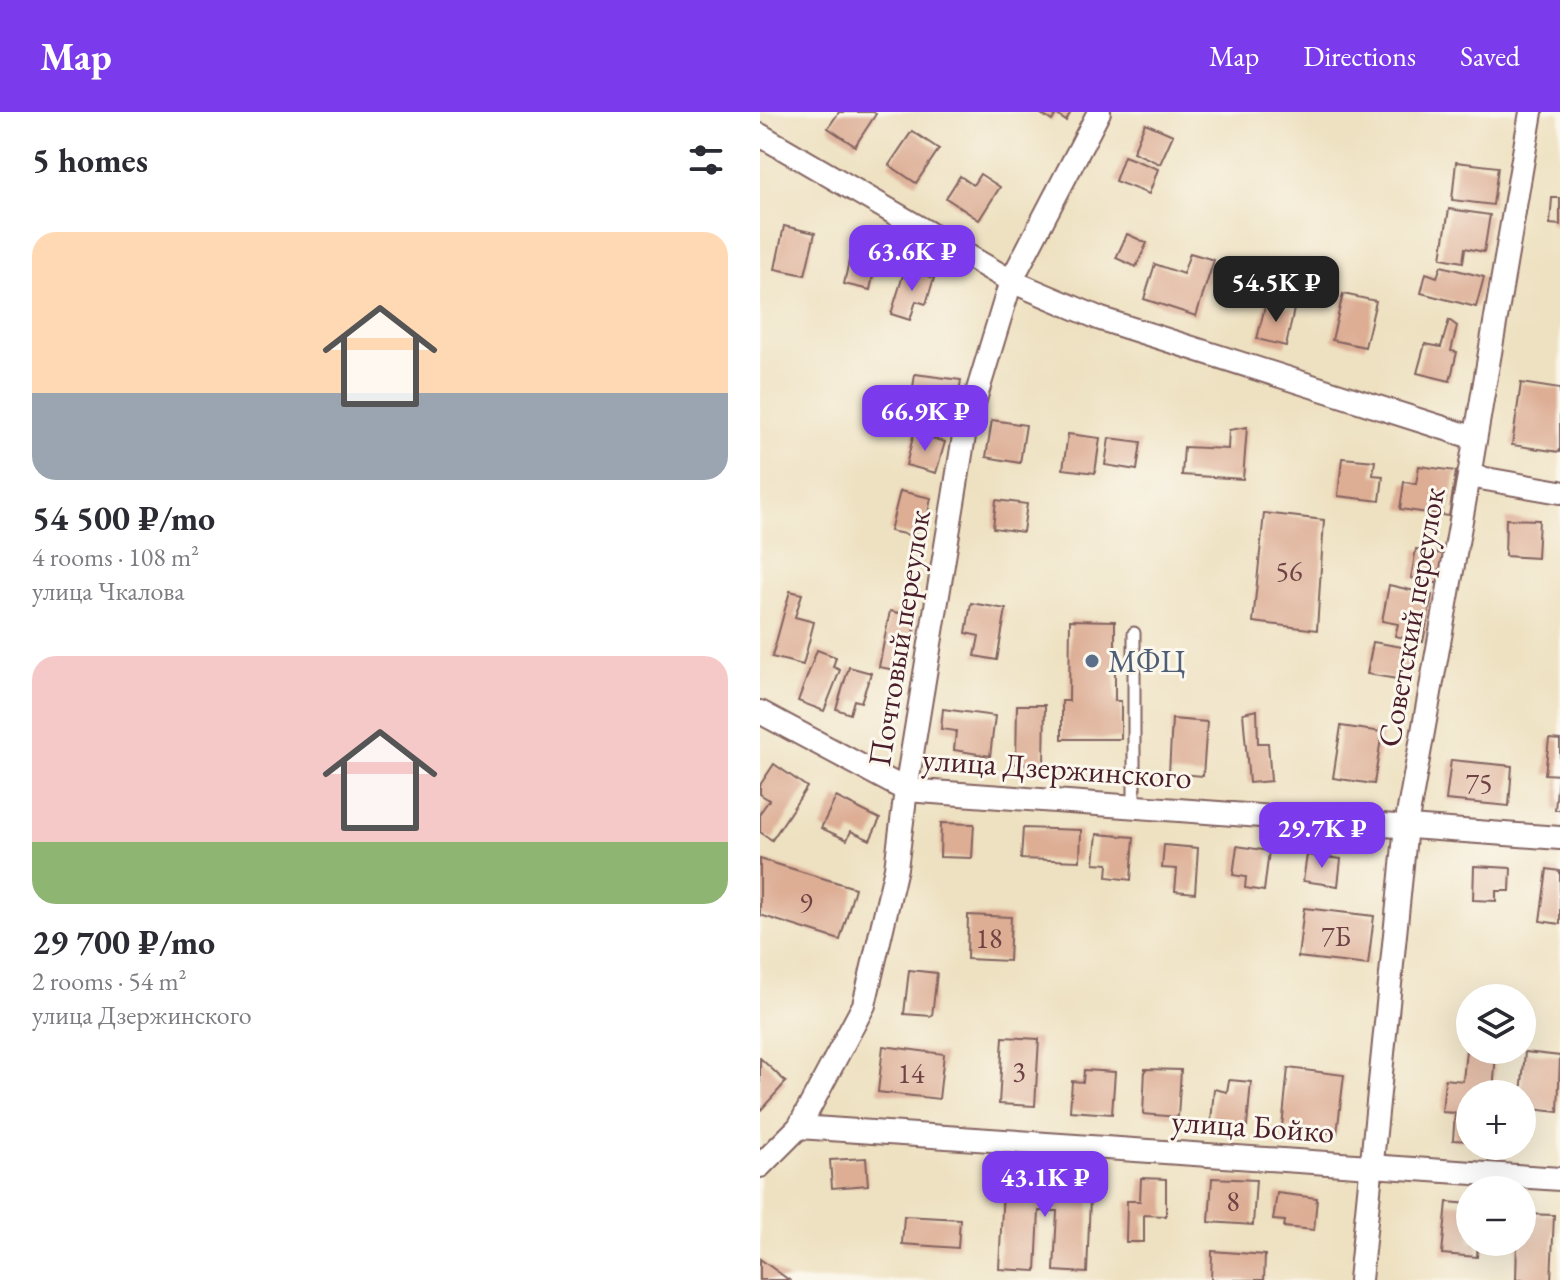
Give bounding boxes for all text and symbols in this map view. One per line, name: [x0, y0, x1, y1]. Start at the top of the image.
text: Map: [40, 32, 112, 81]
text: Map: [1209, 38, 1259, 74]
text: Directions: [1303, 38, 1416, 74]
text: Saved: [1460, 38, 1520, 74]
text: 5 homes: [32, 138, 148, 182]
icon: filters: [684, 138, 728, 182]
pin: 63.6K ₽: [838, 225, 986, 293]
text: 63.6K ₽: [867, 234, 957, 268]
pin: 54.5K ₽: [1202, 256, 1350, 324]
text: 54.5K ₽: [1231, 265, 1321, 299]
icon: home: [308, 284, 452, 428]
pin: 66.9K ₽: [851, 385, 999, 453]
text: 66.9K ₽: [880, 394, 970, 428]
street label: Советский переулок: [1367, 484, 1455, 750]
text: 54 500 ₽/mo: [32, 496, 215, 540]
street label: Почтовый переулок: [858, 507, 940, 769]
text: 4 rooms · 108 m²: [32, 540, 199, 574]
house number: 56: [1276, 553, 1302, 589]
text: улица Чкалова: [32, 574, 185, 608]
place label: МФЦ: [1108, 640, 1185, 682]
marker: МФЦ: [1083, 652, 1101, 670]
icon: home: [308, 708, 452, 852]
street label: улица Дзержинского: [921, 738, 1193, 798]
house number: 75: [1466, 765, 1492, 801]
pin: 29.7K ₽: [1248, 802, 1396, 870]
text: 29.7K ₽: [1277, 811, 1367, 845]
house number: 9: [799, 884, 813, 920]
house number: 7Б: [1321, 918, 1351, 954]
text: 29 700 ₽/mo: [32, 920, 215, 964]
house number: 18: [976, 920, 1002, 956]
text: 2 rooms · 54 m²: [32, 964, 187, 998]
map controls: [1456, 984, 1536, 1256]
button: layers: [1456, 984, 1536, 1064]
text: улица Дзержинского: [32, 998, 252, 1032]
house number: 3: [1012, 1053, 1026, 1089]
house number: 14: [898, 1055, 925, 1091]
button: +: [1456, 1080, 1536, 1160]
street label: улица Бойко: [1170, 1099, 1336, 1153]
pin: 43.1K ₽: [971, 1151, 1119, 1219]
text: 43.1K ₽: [1000, 1160, 1090, 1194]
button: −: [1456, 1176, 1536, 1256]
house number: 8: [1226, 1183, 1240, 1219]

